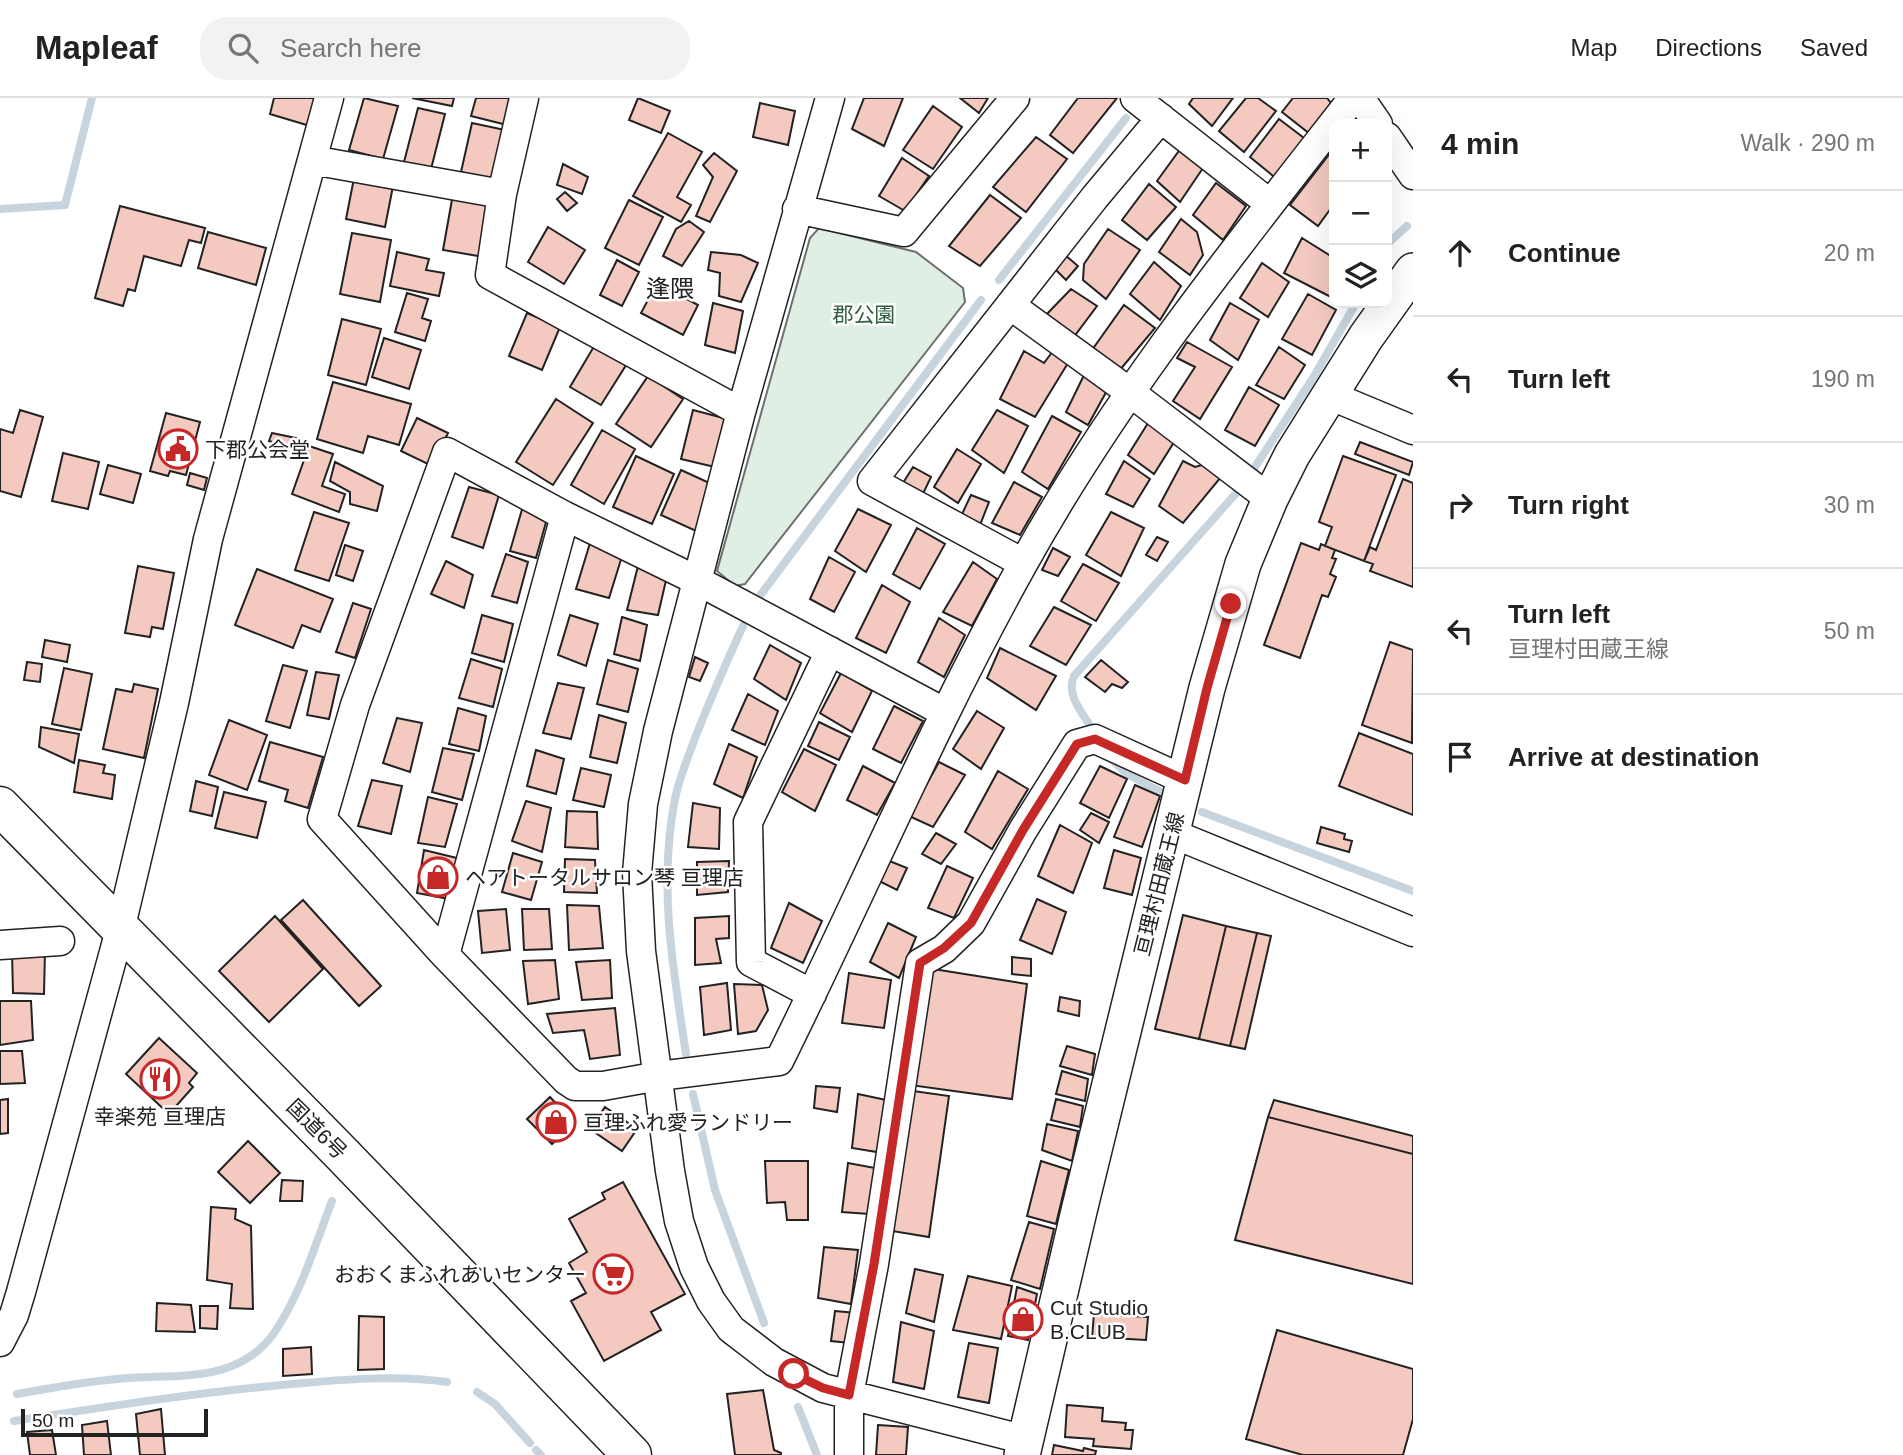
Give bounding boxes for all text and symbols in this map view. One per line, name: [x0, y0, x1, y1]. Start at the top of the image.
search box: [200, 17, 690, 80]
text: Mapleaf: [35, 29, 158, 66]
icon: search: [224, 29, 262, 67]
text: Search here: [280, 33, 422, 63]
text: Map: [1571, 34, 1617, 61]
text: Directions: [1655, 34, 1762, 61]
text: Saved: [1800, 34, 1868, 61]
map controls: [1329, 119, 1392, 308]
button: +: [1329, 119, 1392, 182]
text: 4 min: [1441, 127, 1519, 160]
text: Walk · 290 m: [1740, 130, 1875, 156]
button: −: [1329, 182, 1392, 245]
icon: ahead: [1441, 234, 1479, 272]
text: Continue: [1508, 238, 1621, 268]
text: 20 m: [1824, 240, 1875, 266]
button: layers: [1329, 245, 1392, 308]
district label: 逢隈: [646, 275, 694, 302]
park label: 郡公園: [833, 303, 896, 326]
icon: left: [1441, 360, 1479, 398]
text: Turn left: [1508, 364, 1610, 394]
text: 190 m: [1811, 366, 1875, 392]
public building icon: 下郡公会堂: [157, 428, 199, 470]
place label: 下郡公会堂: [205, 438, 310, 461]
icon: right: [1441, 486, 1479, 524]
text: Turn right: [1508, 490, 1629, 520]
text: 30 m: [1824, 492, 1875, 518]
route end: [1215, 588, 1246, 619]
text: Turn left: [1508, 599, 1610, 629]
icon: left: [1441, 612, 1479, 650]
text: 50 m: [1824, 618, 1875, 644]
text: 亘理村田蔵王線: [1508, 636, 1669, 662]
icon: arrive: [1441, 738, 1479, 776]
text: Arrive at destination: [1508, 742, 1759, 772]
street label: 亘理村田蔵王線: [1130, 810, 1188, 958]
shop icon: ヘアトータルサロン琴 亘理店: [417, 856, 459, 898]
place label: ヘアトータルサロン琴 亘理店: [465, 866, 744, 889]
restaurant icon: 幸楽苑 亘理店: [139, 1058, 181, 1100]
street label: 国道6号: [282, 1094, 352, 1164]
shop icon: 亘理ふれ愛ランドリー: [535, 1101, 577, 1143]
place label: 幸楽苑 亘理店: [94, 1105, 226, 1128]
place label: 亘理ふれ愛ランドリー: [583, 1111, 793, 1134]
supermarket icon: おおくまふれあいセンター: [592, 1253, 634, 1295]
place label: おおくまふれあいセンター: [334, 1263, 586, 1286]
place label: Cut Studio B.CLUB: [1050, 1296, 1148, 1343]
shop icon: Cut Studio B.CLUB: [1002, 1298, 1044, 1340]
route start: [778, 1358, 809, 1389]
scale bar: [21, 1406, 208, 1438]
text: 50 m: [32, 1410, 74, 1431]

